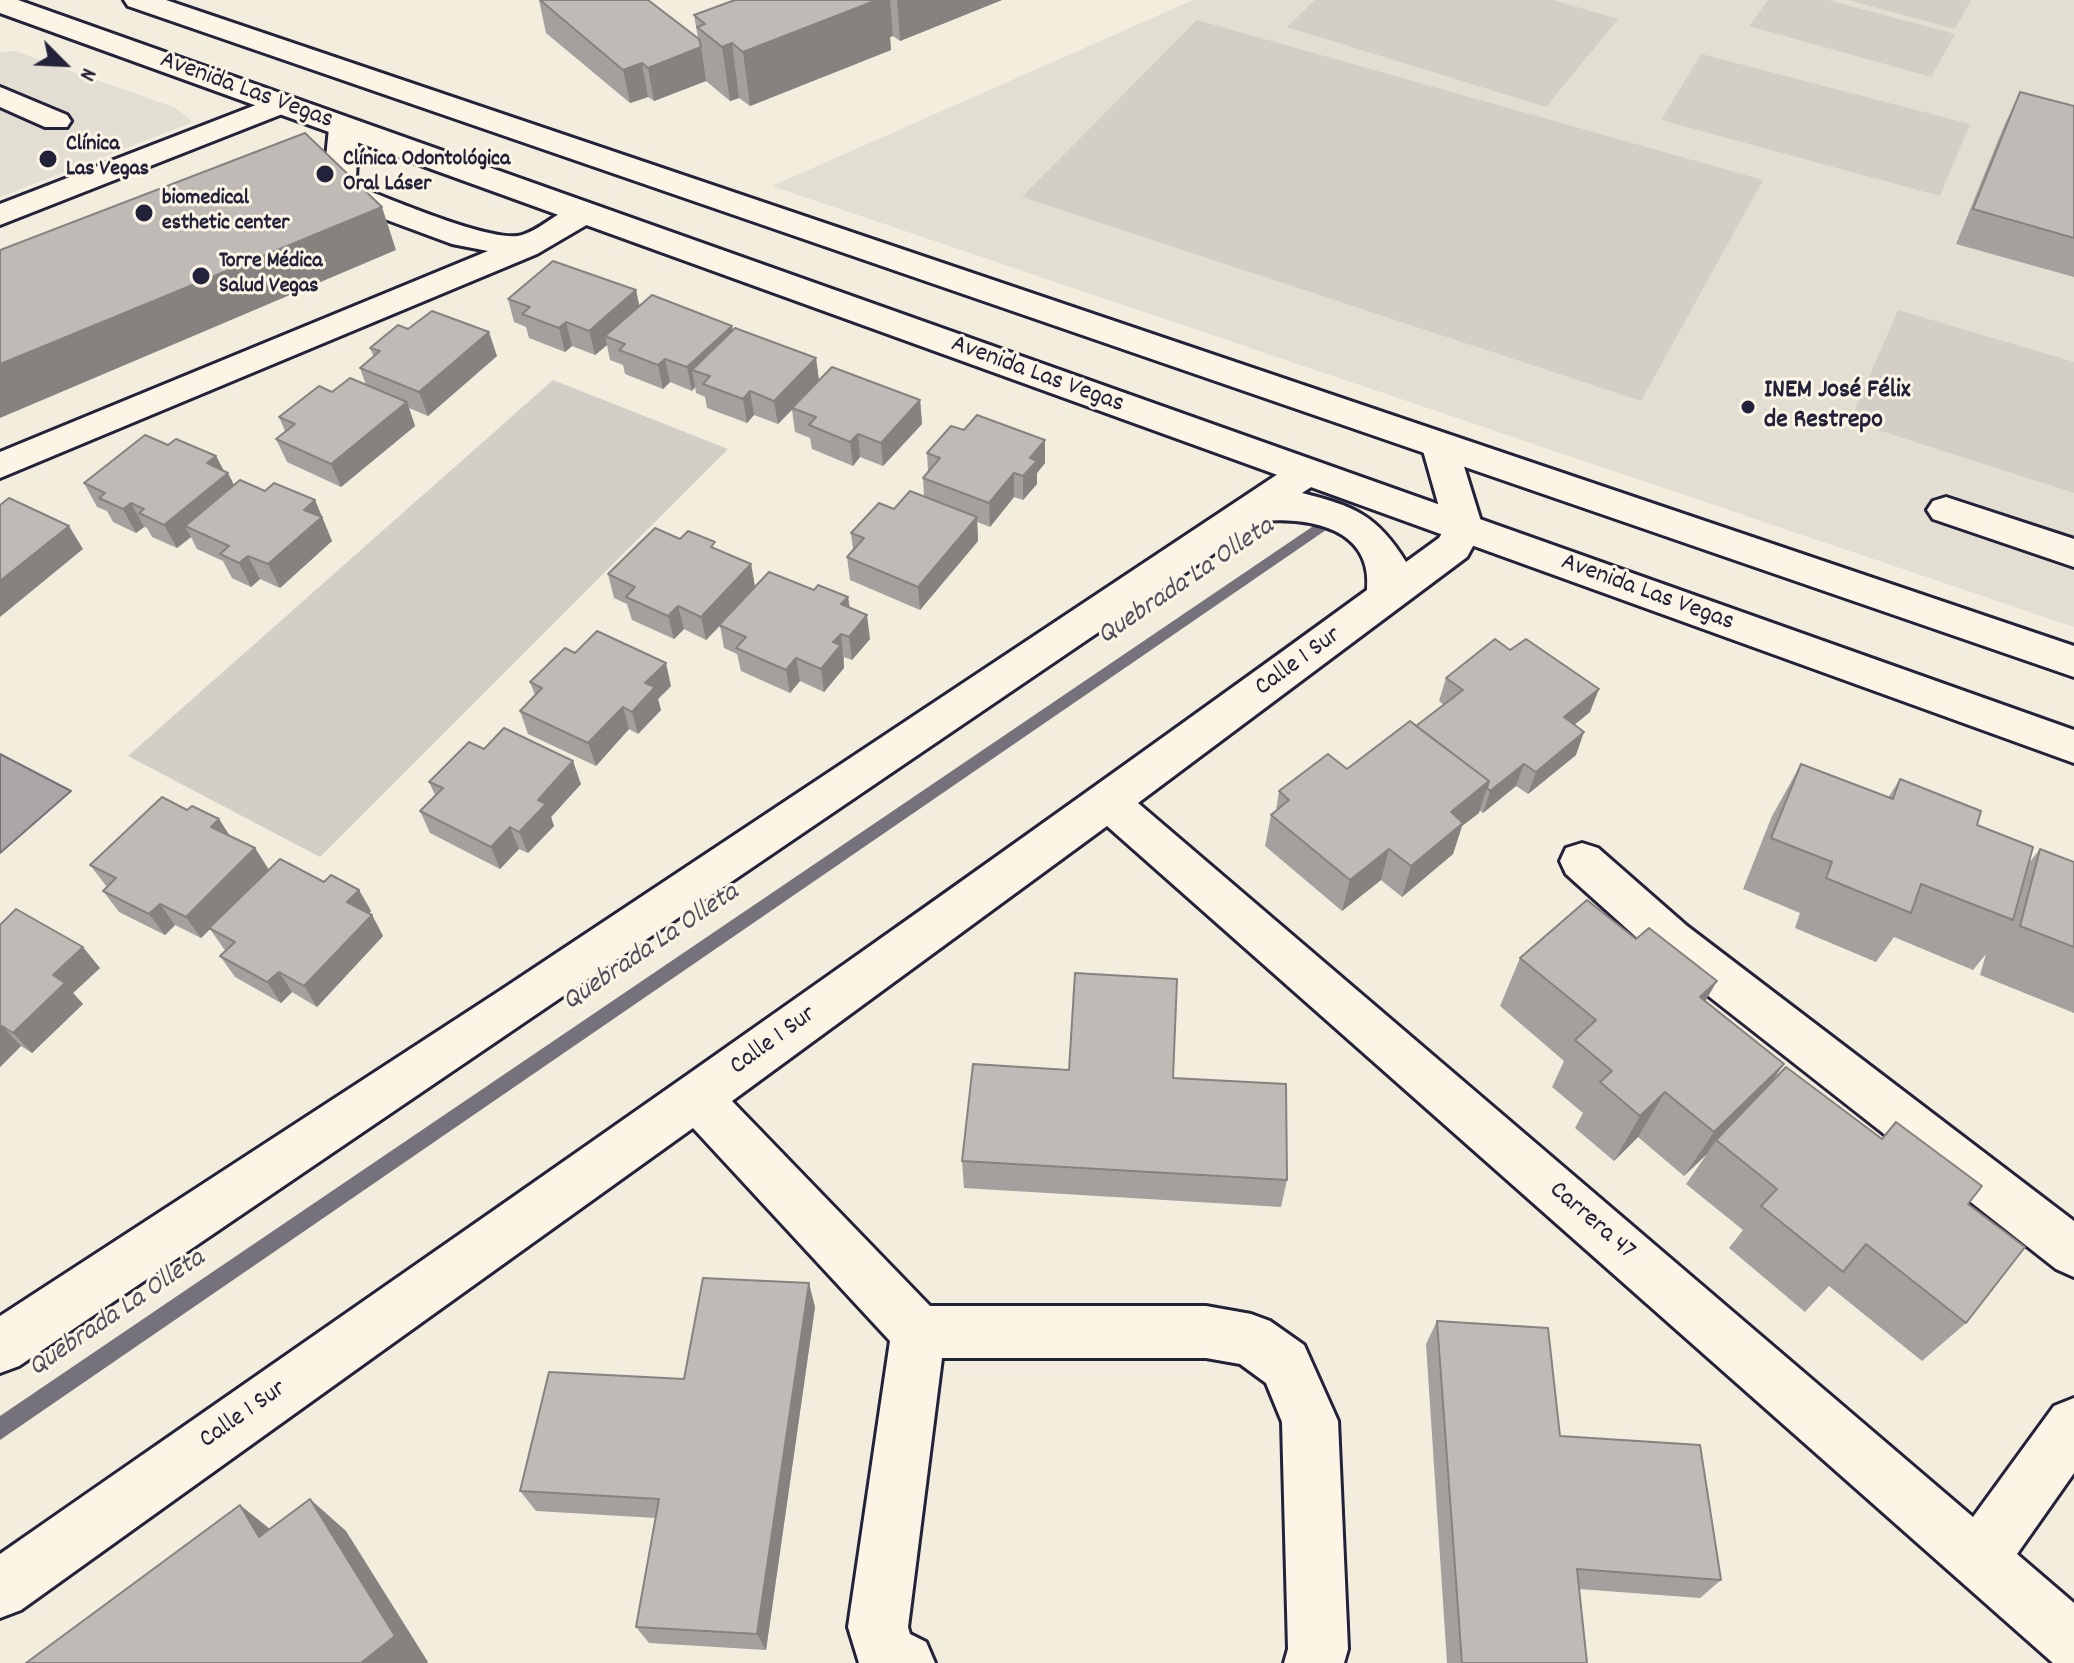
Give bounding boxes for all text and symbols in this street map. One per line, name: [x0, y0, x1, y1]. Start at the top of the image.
north arrow: [24, 24, 104, 104]
street label: Avenida Las Vegas: [155, 46, 337, 138]
text: N: [70, 63, 103, 85]
place label: Clínica Las Vegas: [66, 133, 149, 184]
marker: Clínica Las Vegas: [37, 148, 59, 170]
place label: Clínica Odontológica Oral Láser: [343, 148, 510, 200]
marker: Clínica Odontológica Oral Láser: [314, 163, 336, 185]
place label: biomedical esthetic center: [162, 187, 289, 238]
marker: biomedical esthetic center: [133, 202, 155, 224]
place label: Torre Médica Salud Vegas: [219, 250, 323, 302]
marker: Torre Médica Salud Vegas: [190, 265, 212, 287]
street label: Avenida Las Vegas: [946, 330, 1128, 422]
place label: INEM José Félix de Restrepo: [1764, 376, 1910, 438]
marker: INEM José Félix de Restrepo: [1739, 398, 1757, 416]
water label: Quebrada La Olleta: [1093, 512, 1281, 654]
street label: Avenida Las Vegas: [1556, 548, 1738, 640]
street label: Calle 1 Sur: [1250, 621, 1348, 705]
water label: Quebrada La Olleta: [558, 878, 746, 1020]
street label: Calle 1 Sur: [725, 1000, 823, 1084]
street label: Carrera 47: [1541, 1176, 1641, 1268]
water label: Quebrada La Olleta: [24, 1244, 212, 1386]
street label: Calle 1 Sur: [195, 1375, 293, 1457]

